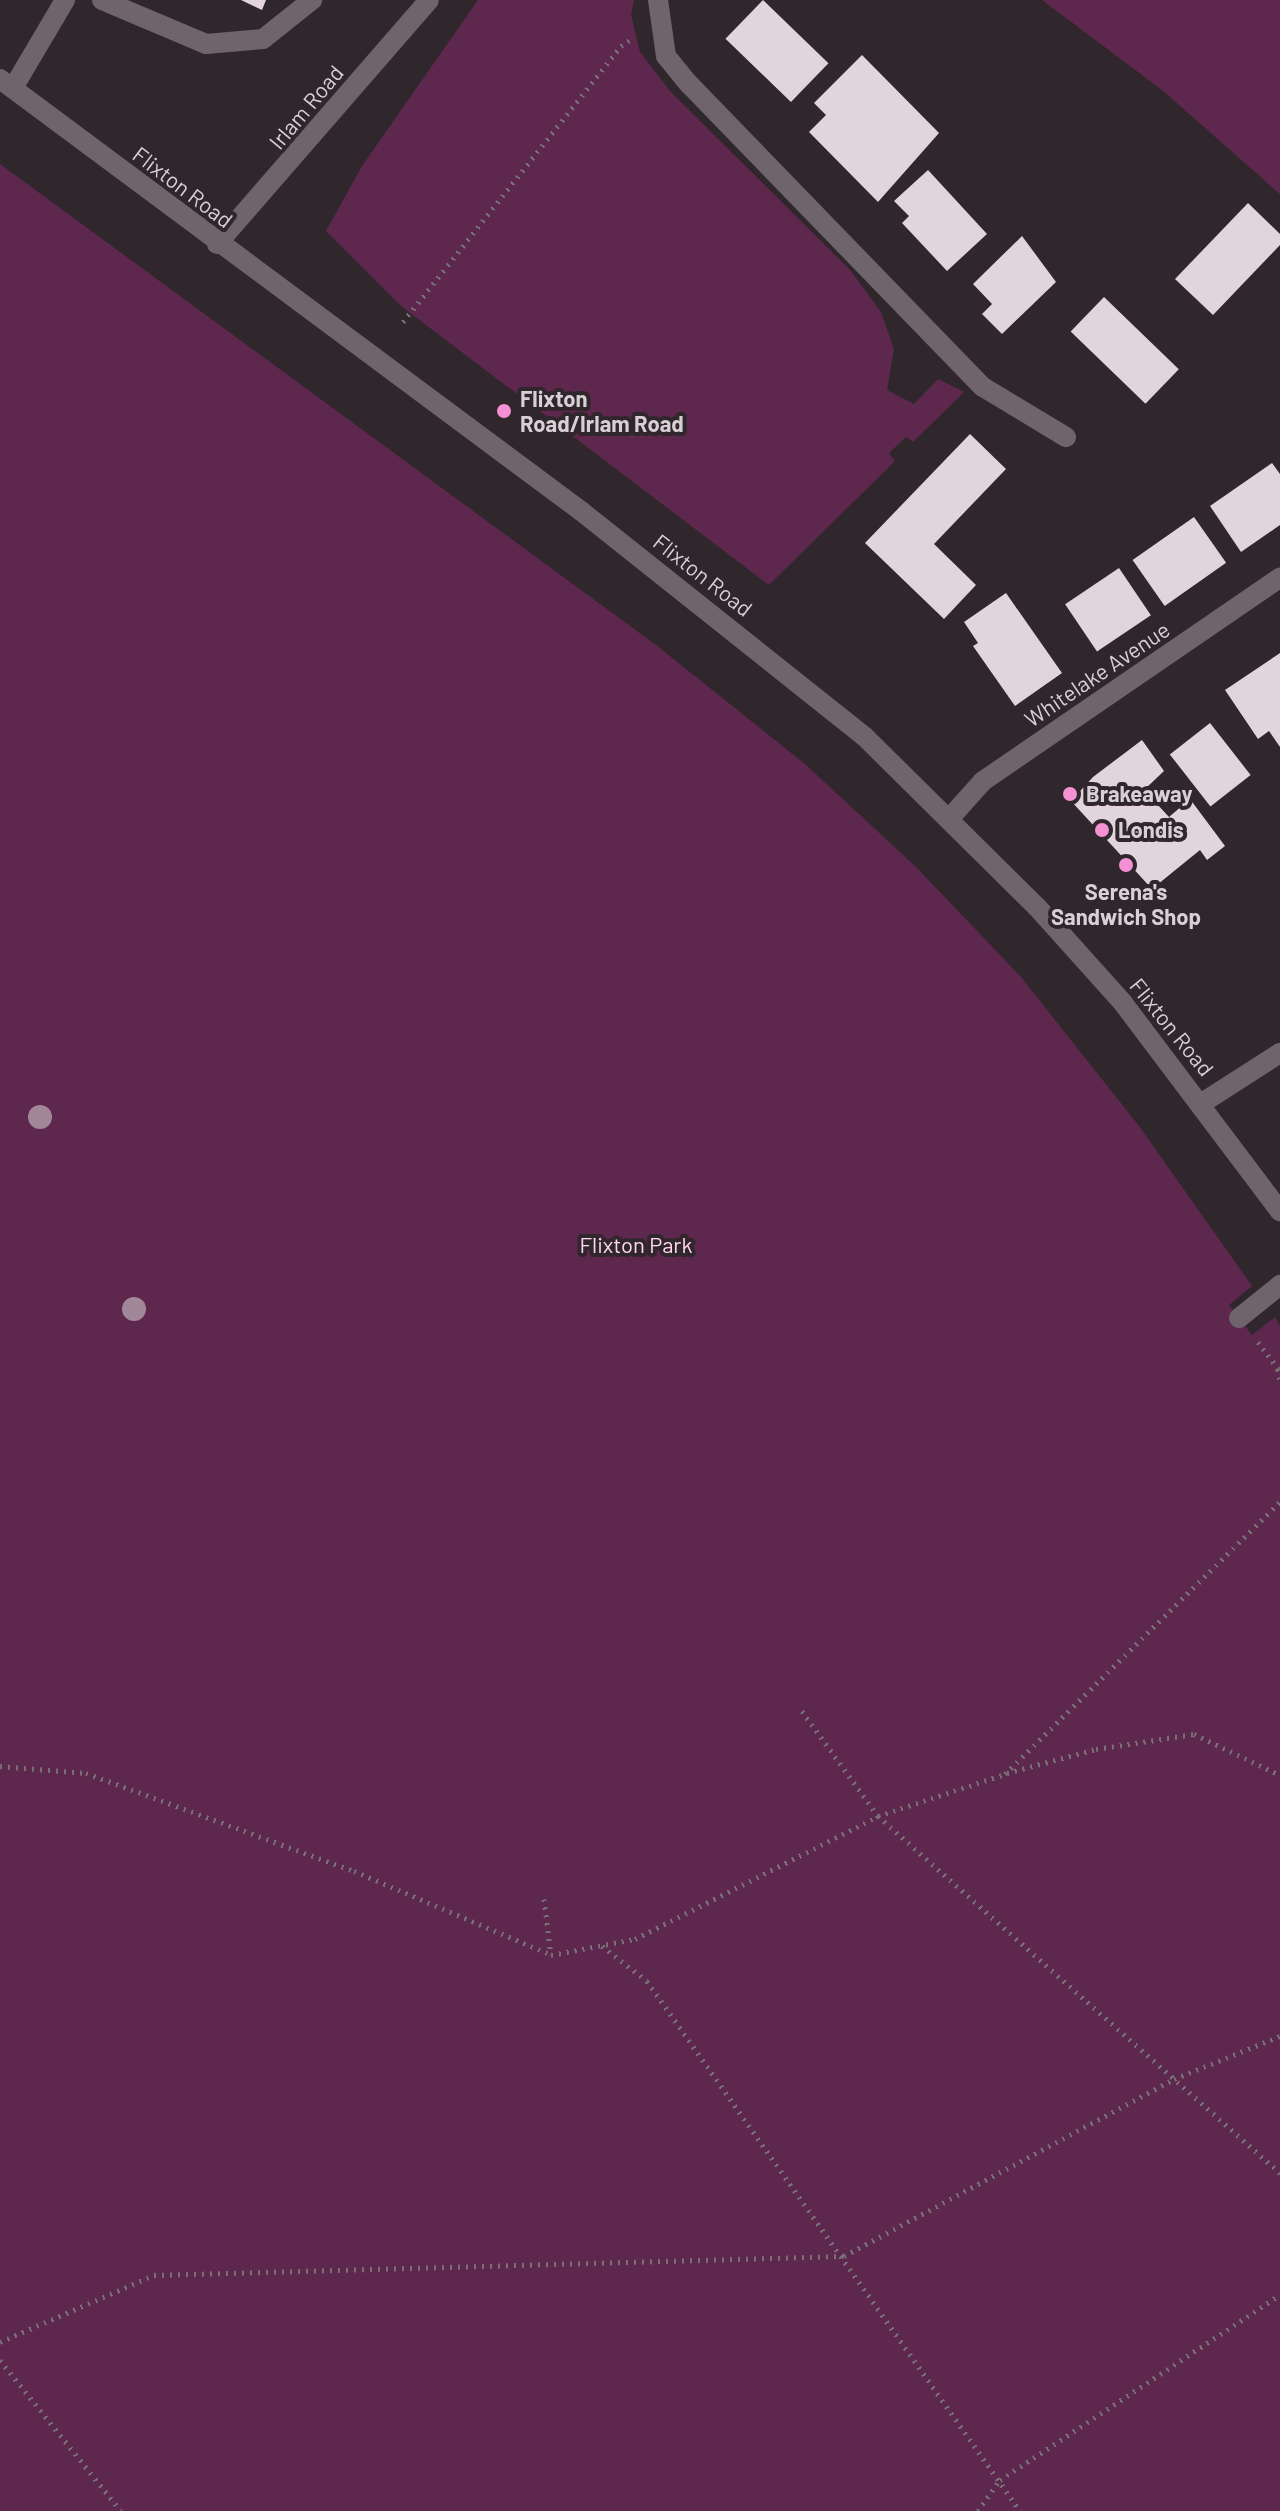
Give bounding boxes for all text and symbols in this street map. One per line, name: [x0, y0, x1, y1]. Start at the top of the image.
street label: Irlam Road: [263, 60, 349, 154]
street label: Flixton Road: [128, 141, 238, 233]
place label: Flixton Road/Irlam Road: [520, 385, 684, 436]
marker: Flixton Road/Irlam Road: [495, 402, 513, 420]
street label: Flixton Road: [648, 528, 758, 622]
street label: Whitelake Avenue: [1020, 616, 1174, 732]
place label: Brakeaway: [1086, 781, 1193, 807]
marker: Brakeaway: [1061, 785, 1079, 803]
place label: Londis: [1118, 817, 1184, 843]
marker: Londis: [1093, 821, 1111, 839]
marker: Serena's Sandwich Shop: [1117, 856, 1135, 874]
place label: Serena's Sandwich Shop: [1051, 878, 1201, 930]
street label: Flixton Road: [1125, 973, 1219, 1081]
park label: Flixton Park: [580, 1232, 692, 1258]

